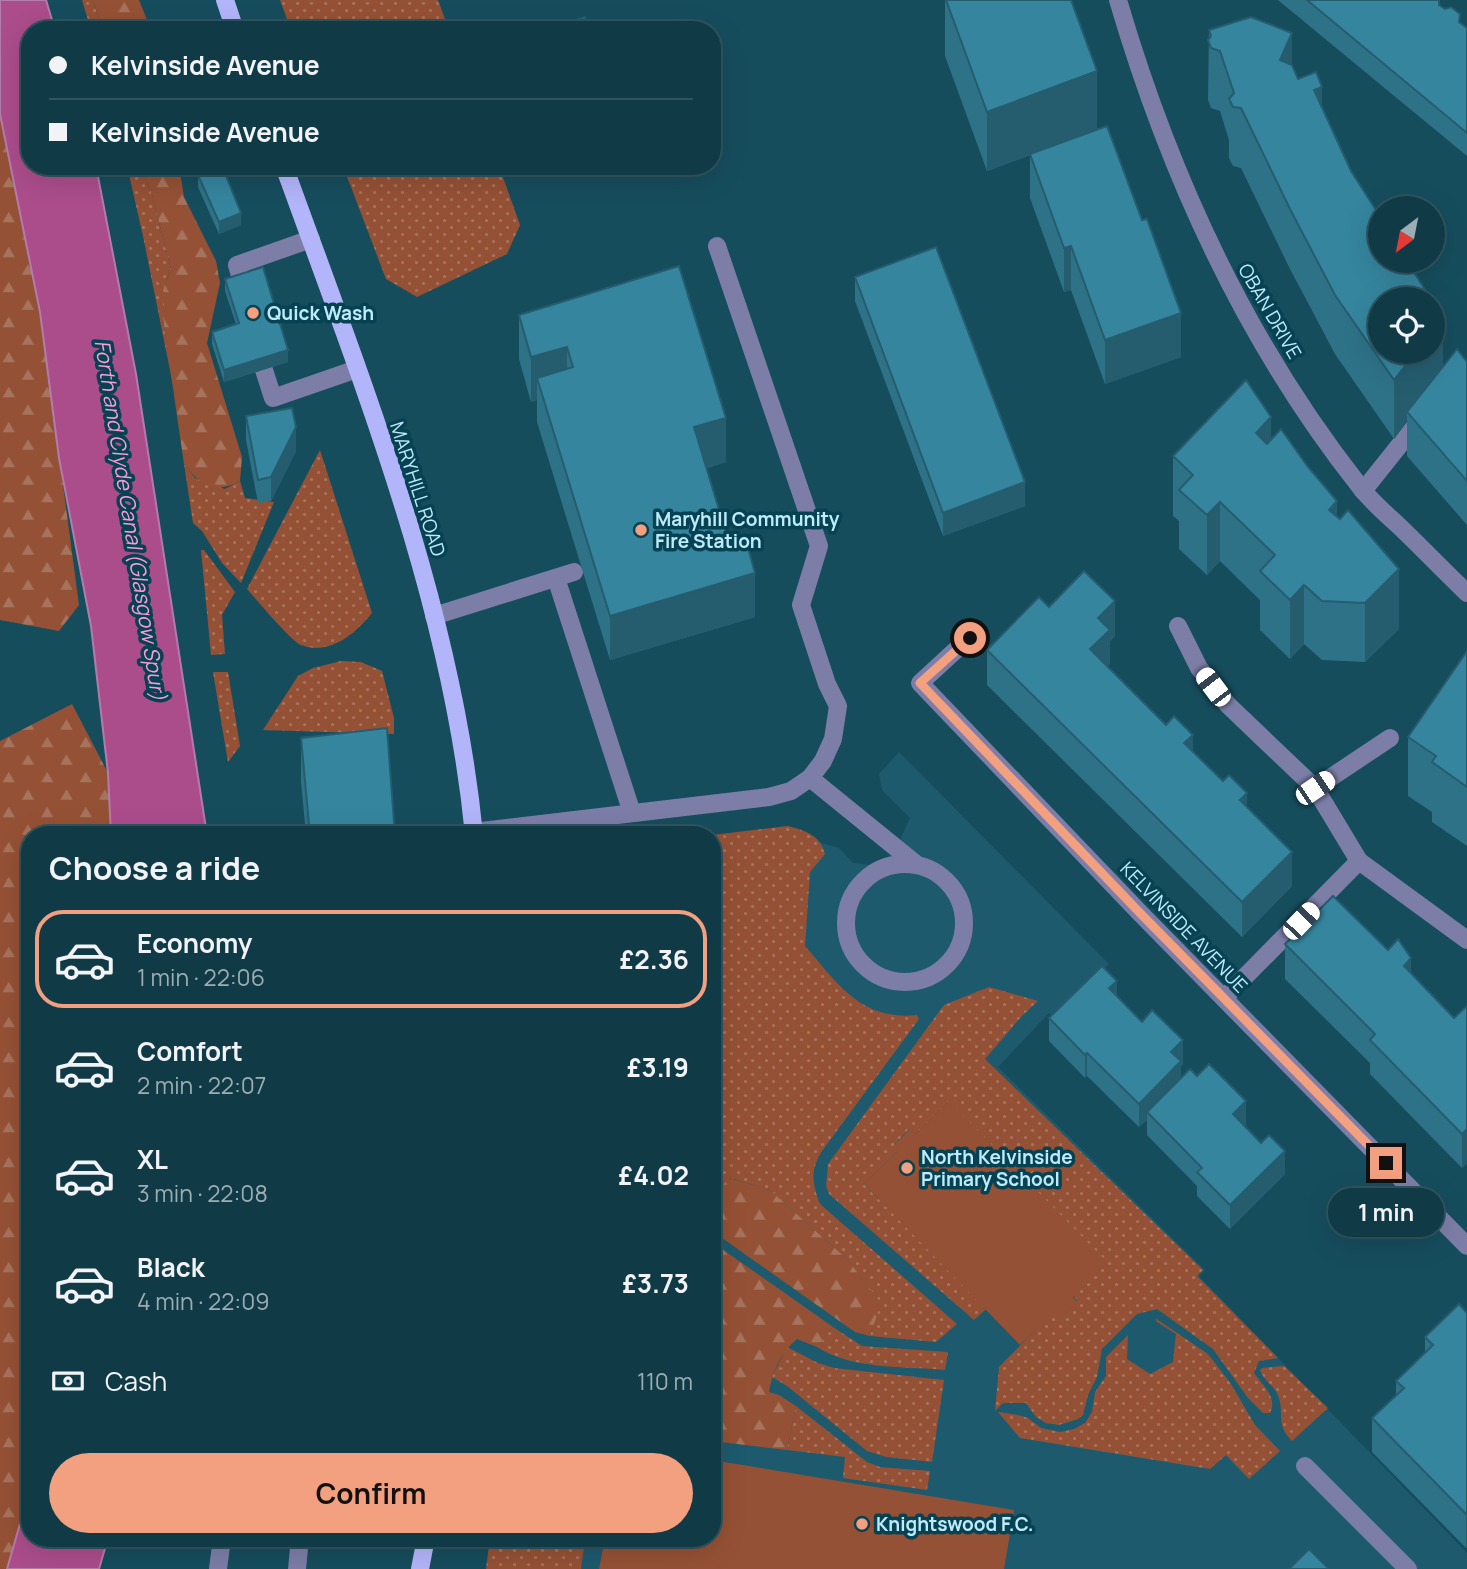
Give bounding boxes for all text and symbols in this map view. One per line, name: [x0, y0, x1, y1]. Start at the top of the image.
text: Kelvinside Avenue: [91, 47, 320, 83]
text: Kelvinside Avenue: [91, 114, 320, 150]
north arrow: [1368, 196, 1446, 273]
map controls: [1368, 196, 1445, 364]
street label: OBAN DRIVE: [1232, 259, 1308, 363]
button: locate: [1368, 287, 1445, 364]
place label: Quick Wash: [267, 300, 374, 326]
marker: Quick Wash: [245, 305, 261, 321]
water label: Forth and Clyde Canal (Glasgow Spur): [89, 338, 173, 702]
street label: MARYHILL ROAD: [384, 418, 452, 560]
place label: Maryhill Community Fire Station: [655, 506, 840, 554]
marker: Maryhill Community Fire Station: [633, 522, 649, 538]
route start: [954, 622, 986, 654]
car: [1192, 664, 1235, 710]
car: [1292, 768, 1339, 808]
text: Choose a ride: [49, 846, 260, 890]
street label: KELVINSIDE AVENUE: [1115, 856, 1253, 998]
car: [1279, 899, 1324, 943]
text: Economy: [137, 925, 252, 961]
icon: car: [53, 928, 116, 991]
text: £2.36: [620, 941, 689, 977]
text: 1 min · 22:06: [137, 961, 265, 993]
text: Comfort: [137, 1033, 243, 1069]
icon: car: [53, 1036, 116, 1099]
text: £3.19: [627, 1049, 689, 1085]
text: 2 min · 22:07: [137, 1069, 266, 1101]
text: XL: [137, 1141, 168, 1177]
icon: car: [53, 1144, 116, 1207]
place label: North Kelvinside Primary School: [921, 1144, 1073, 1192]
route end: [1370, 1147, 1402, 1179]
text: £4.02: [618, 1157, 689, 1193]
marker: North Kelvinside Primary School: [899, 1160, 915, 1176]
text: 3 min · 22:08: [137, 1177, 268, 1209]
callout: 1 min: [1328, 1188, 1444, 1236]
text: 1 min: [1358, 1196, 1414, 1228]
text: Black: [137, 1249, 205, 1285]
icon: car: [53, 1252, 116, 1315]
text: £3.73: [622, 1265, 689, 1301]
text: 4 min · 22:09: [137, 1285, 270, 1317]
icon: cash: [49, 1362, 87, 1400]
text: Cash: [105, 1363, 167, 1399]
text: 110 m: [637, 1365, 693, 1397]
button: Confirm: [49, 1453, 693, 1533]
place label: Knightswood F.C.: [876, 1511, 1033, 1537]
marker: Knightswood F.C.: [854, 1516, 870, 1532]

